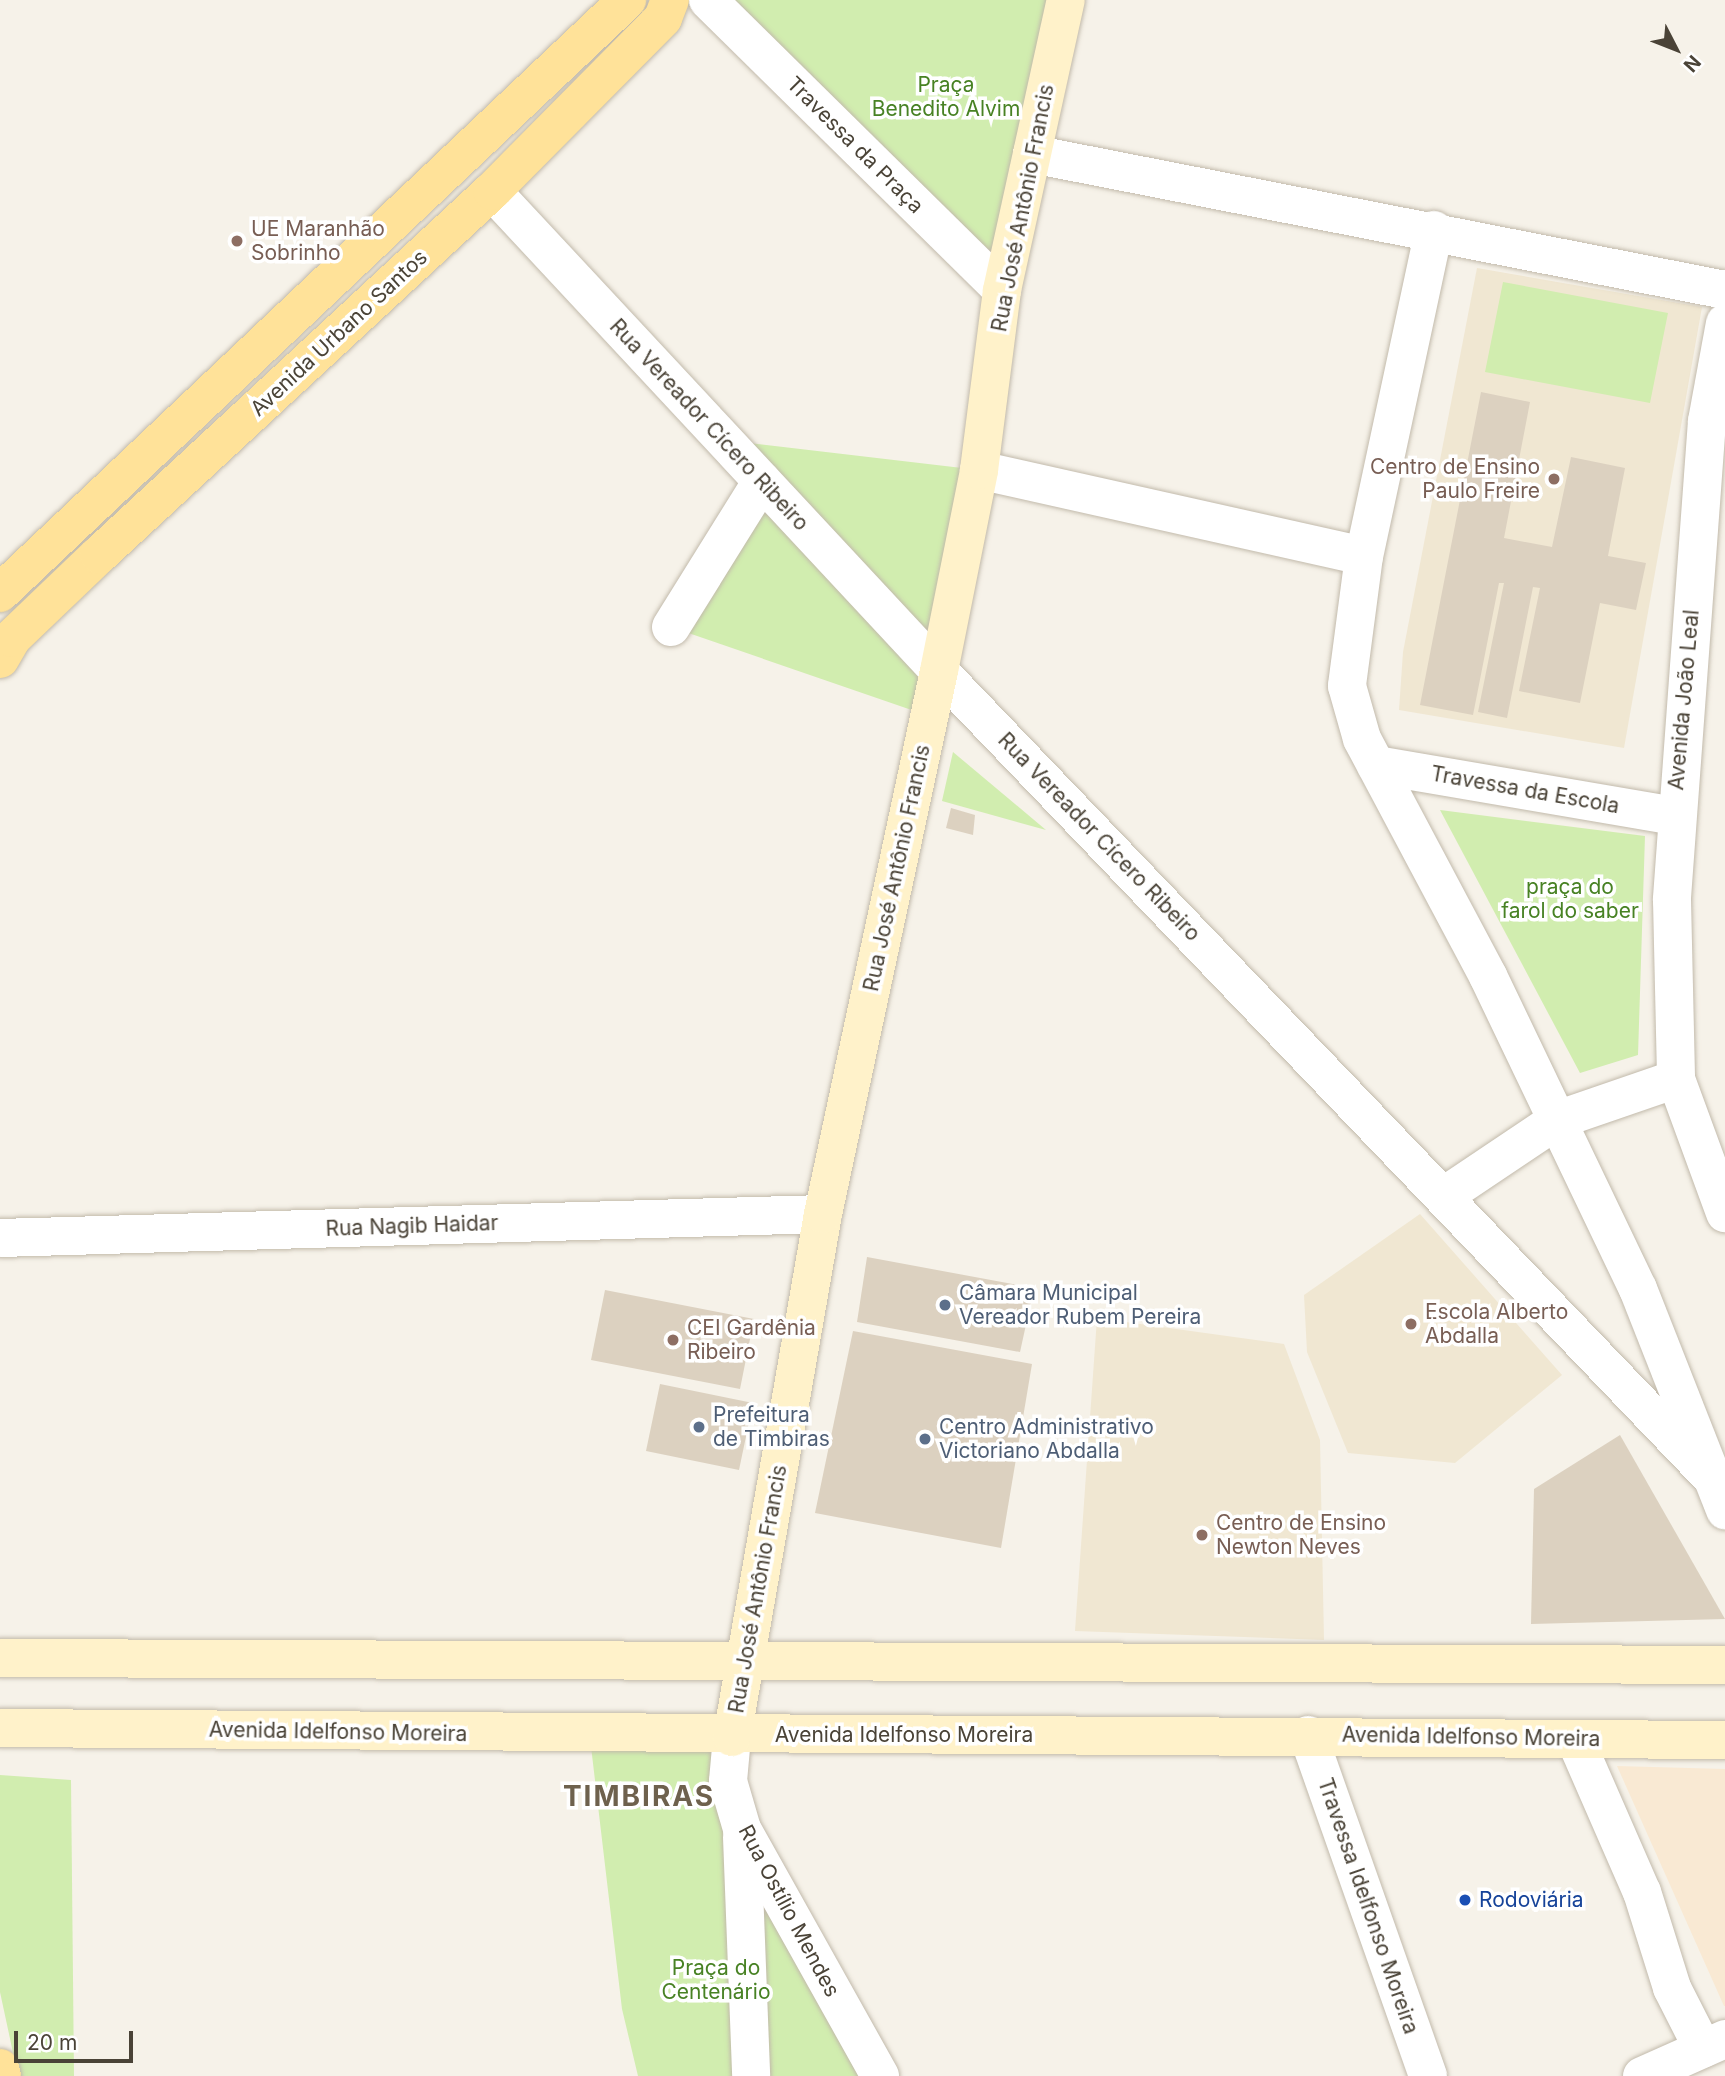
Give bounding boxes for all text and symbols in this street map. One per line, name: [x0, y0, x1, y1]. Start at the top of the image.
north arrow: [1641, 14, 1711, 84]
text: N: [1679, 50, 1705, 76]
street label: Travessa da Praça: [781, 71, 929, 219]
park label: Praça Benedito Alvim: [872, 72, 1020, 122]
street label: Rua José Antônio Francis: [987, 82, 1059, 334]
place label: UE Maranhão Sobrinho: [251, 216, 385, 266]
marker: UE Maranhão Sobrinho: [229, 233, 245, 249]
street label: Avenida Urbano Santos: [245, 245, 433, 421]
street label: Rua Vereador Cícero Ribeiro: [604, 314, 814, 536]
place label: Centro de Ensino Paulo Freire: [1370, 454, 1540, 504]
marker: Centro de Ensino Paulo Freire: [1546, 471, 1562, 487]
street label: Avenida João Leal: [1664, 609, 1704, 791]
street label: Rua Vereador Cícero Ribeiro: [993, 728, 1205, 946]
street label: Rua José Antônio Francis: [859, 742, 935, 994]
street label: Travessa da Escola: [1429, 761, 1621, 819]
park label: praça do farol do saber: [1501, 874, 1639, 924]
street label: Rua Nagib Haidar: [325, 1210, 499, 1242]
place label: Câmara Municipal Vereador Rubem Pereira: [959, 1280, 1201, 1330]
marker: Câmara Municipal Vereador Rubem Pereira: [937, 1297, 953, 1313]
place label: Escola Alberto Abdalla: [1425, 1299, 1568, 1349]
place label: CEI Gardênia Ribeiro: [687, 1315, 816, 1365]
marker: Escola Alberto Abdalla: [1403, 1316, 1419, 1332]
marker: CEI Gardênia Ribeiro: [665, 1332, 681, 1348]
place label: Prefeitura de Timbiras: [713, 1402, 830, 1452]
place label: Centro Administrativo Victoriano Abdalla: [939, 1414, 1154, 1464]
marker: Prefeitura de Timbiras: [691, 1419, 707, 1435]
marker: Centro Administrativo Victoriano Abdalla: [917, 1431, 933, 1447]
street label: Rua José Antônio Francis: [724, 1463, 792, 1715]
place label: Centro de Ensino Newton Neves: [1216, 1510, 1386, 1560]
marker: Centro de Ensino Newton Neves: [1194, 1527, 1210, 1543]
street label: Avenida Idelfonso Moreira: [209, 1717, 467, 1747]
street label: Avenida Idelfonso Moreira: [775, 1722, 1033, 1748]
street label: Avenida Idelfonso Moreira: [1342, 1722, 1600, 1752]
street label: Travessa Idelfonso Moreira: [1312, 1775, 1424, 2037]
district label: TIMBIRAS: [564, 1779, 714, 1813]
street label: Rua Ostílio Mendes: [733, 1821, 845, 2001]
place label: Rodoviária: [1479, 1887, 1584, 1913]
marker: Rodoviária: [1457, 1892, 1473, 1908]
park label: Praça do Centenário: [661, 1955, 771, 2005]
scale bar: [18, 2016, 136, 2060]
text: 20 m: [27, 2030, 77, 2055]

